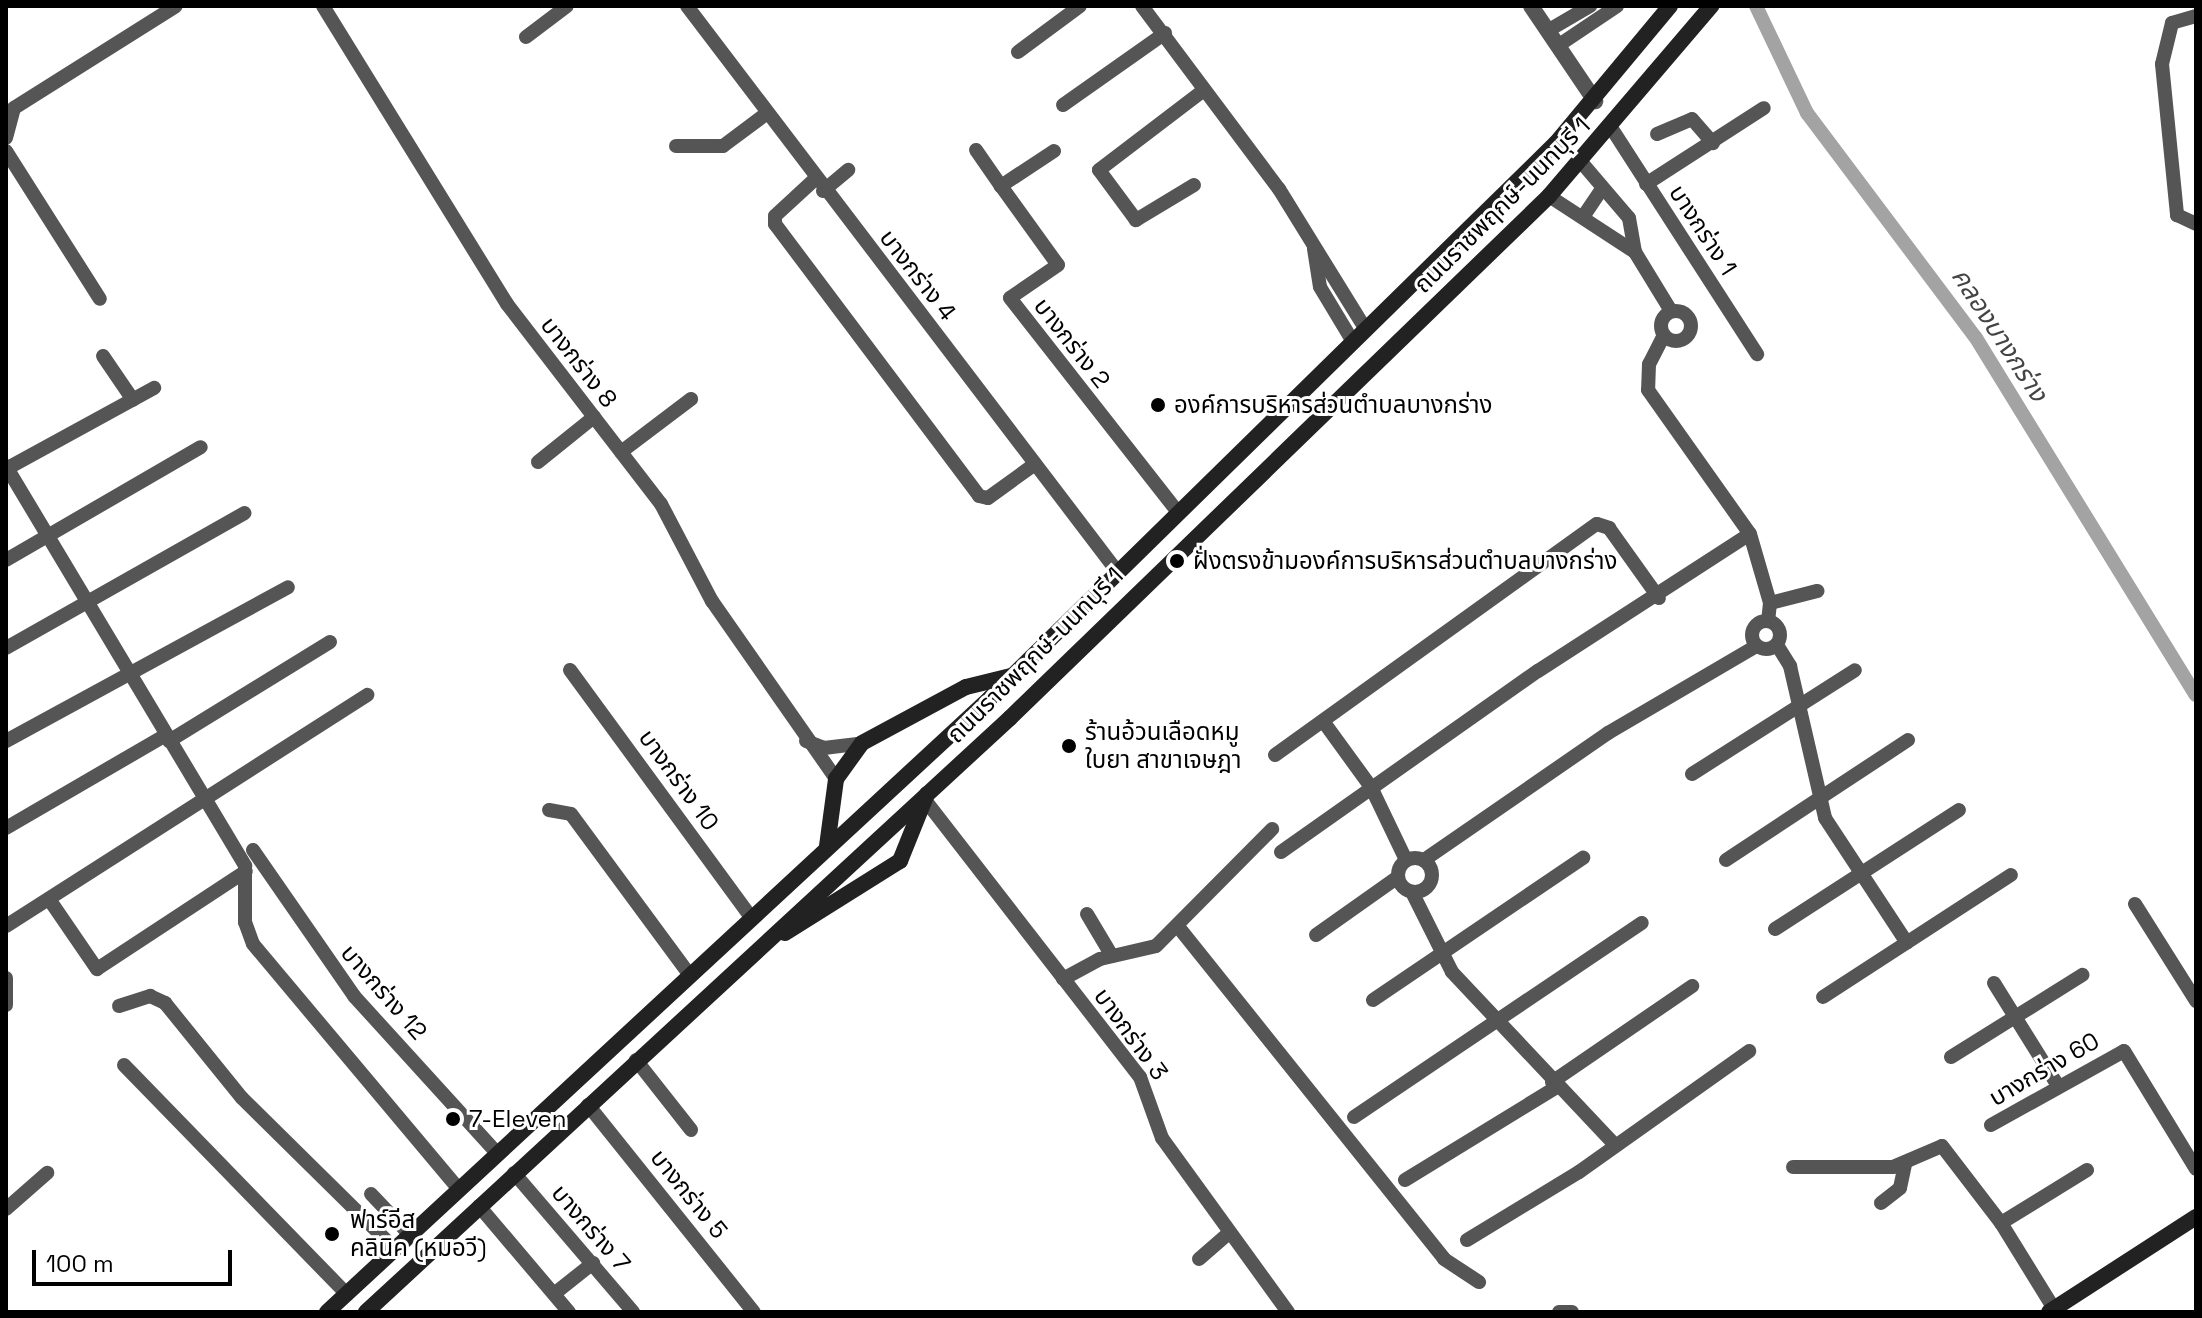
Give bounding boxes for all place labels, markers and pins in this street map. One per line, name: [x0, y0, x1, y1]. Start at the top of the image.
place label: องค์การบริหารส่วนตำบลบางกร่าง: [1174, 391, 1492, 419]
marker: องค์การบริหารส่วนตำบลบางกร่าง: [1149, 396, 1167, 414]
place label: ฝั่งตรงข้ามองค์การบริหารส่วนตำบลบางกร่าง: [1193, 547, 1617, 575]
marker: ฝั่งตรงข้ามองค์การบริหารส่วนตำบลบางกร่าง: [1168, 552, 1186, 570]
place label: ร้านอ้วนเลือดหมู ใบยา สาขาเจษฎา: [1085, 718, 1241, 774]
marker: ร้านอ้วนเลือดหมู ใบยา สาขาเจษฎา: [1060, 737, 1078, 755]
place label: 7-Eleven: [469, 1105, 567, 1133]
marker: 7-Eleven: [444, 1110, 462, 1128]
place label: ฟาร์อีส คลินิค (หมอวี): [350, 1206, 487, 1262]
marker: ฟาร์อีส คลินิค (หมอวี): [321, 1223, 343, 1245]

